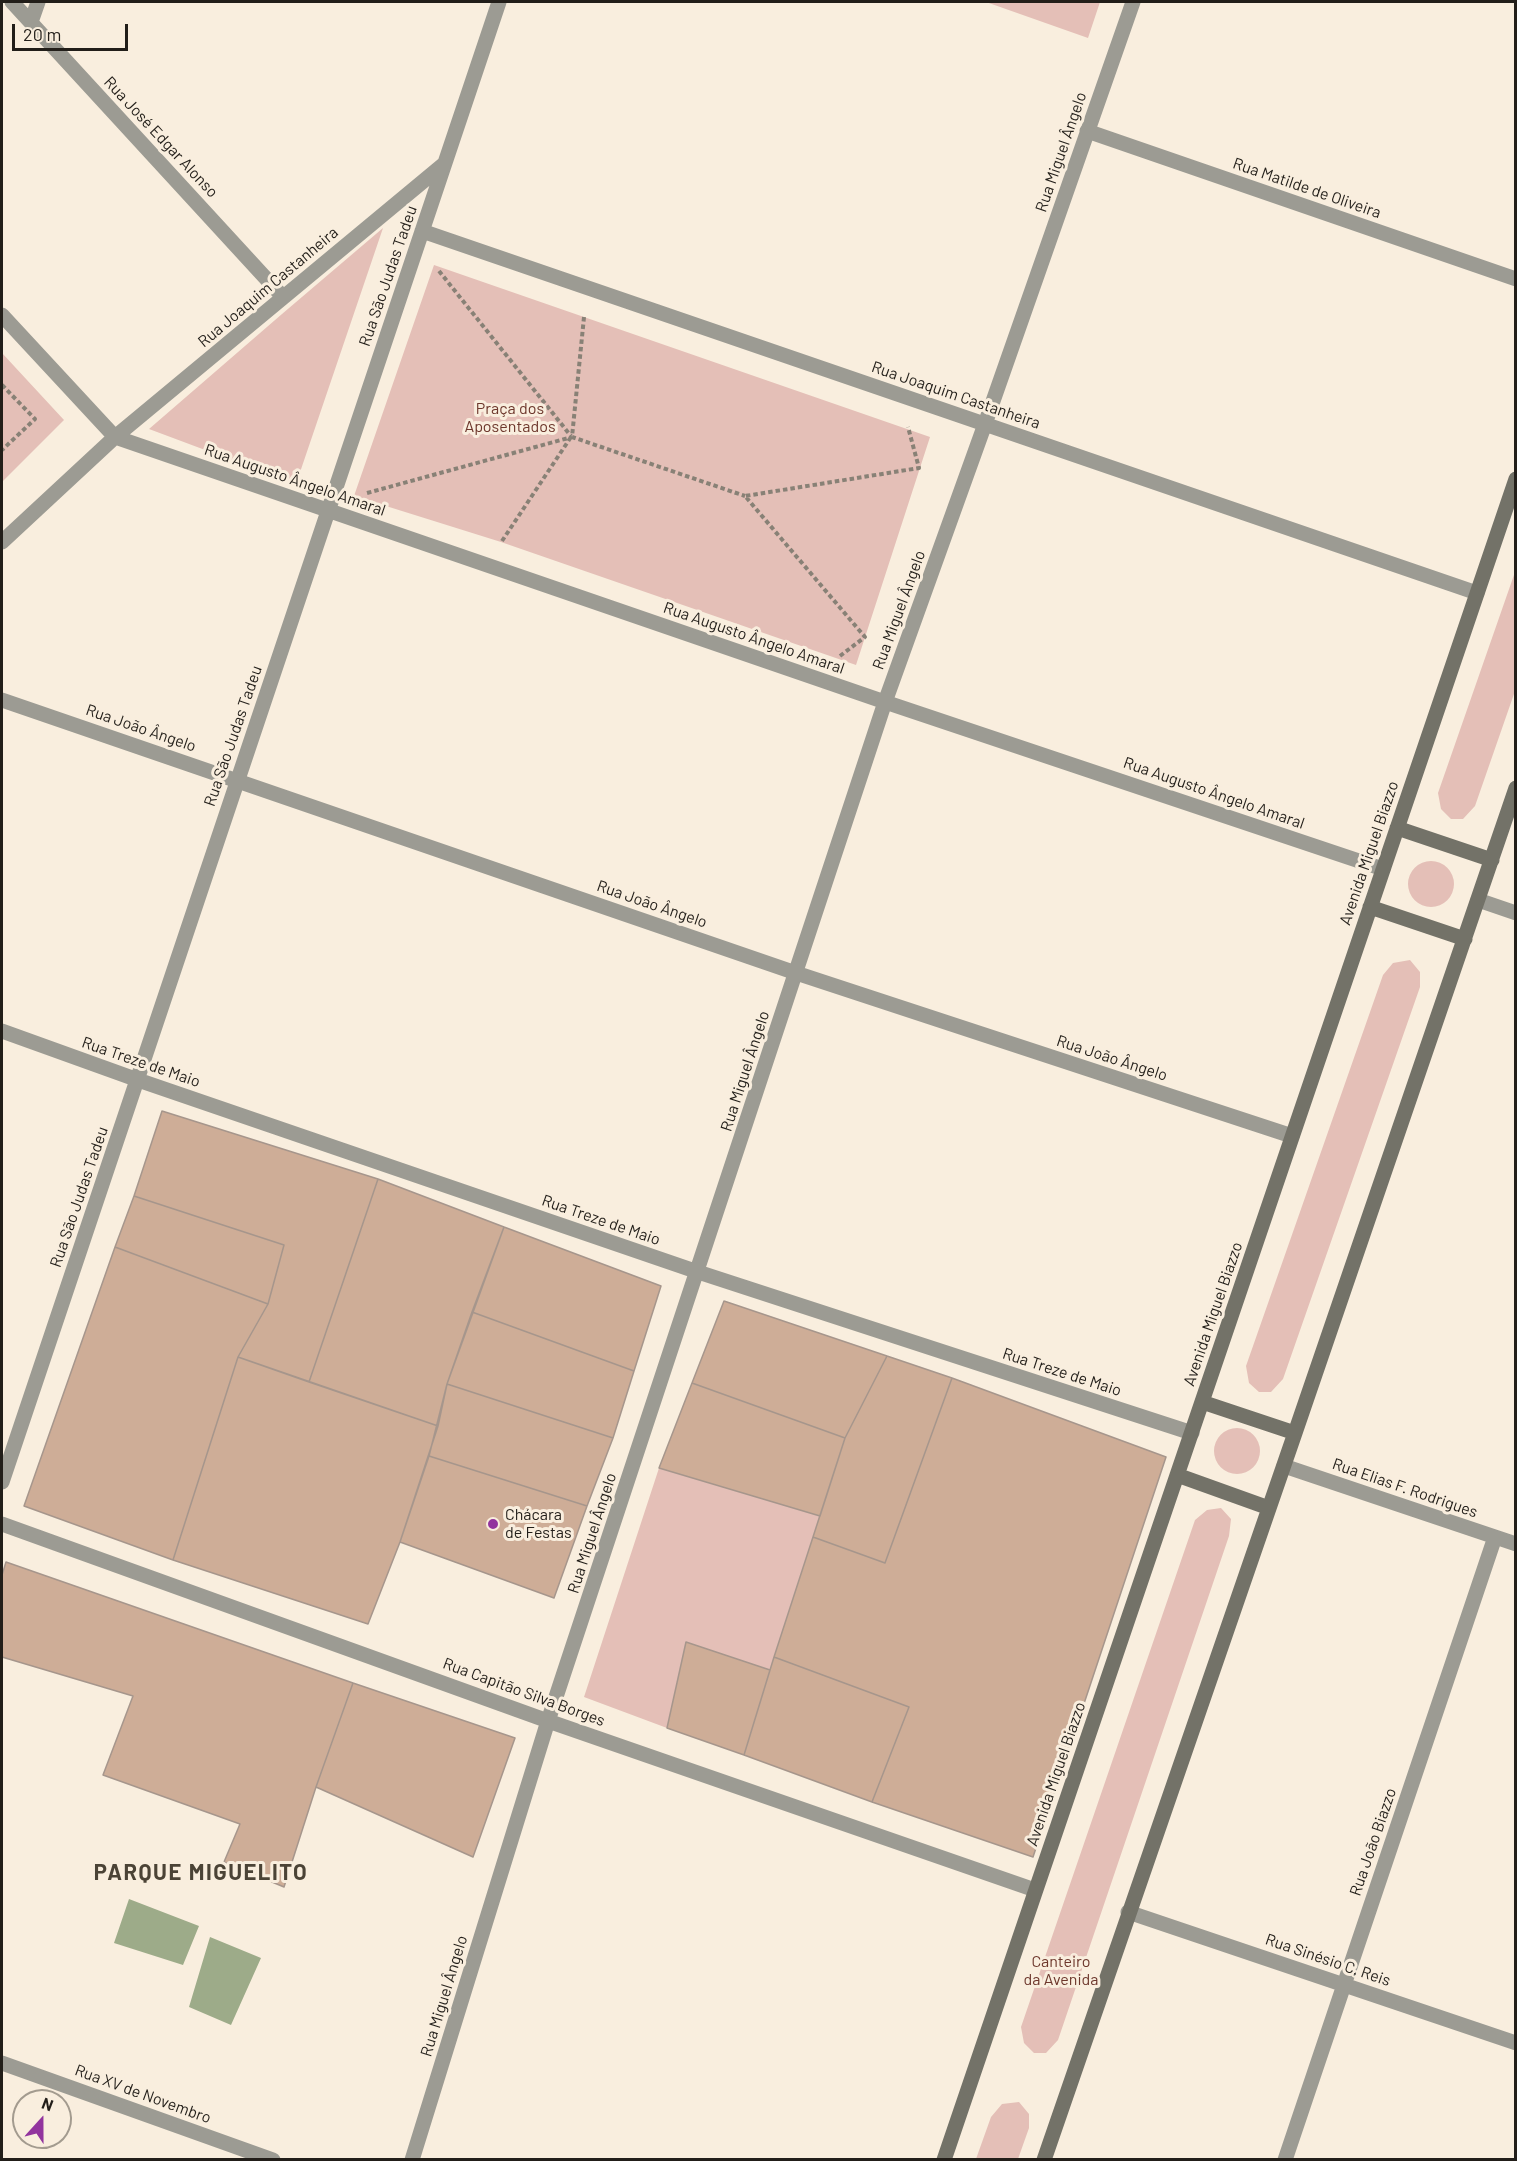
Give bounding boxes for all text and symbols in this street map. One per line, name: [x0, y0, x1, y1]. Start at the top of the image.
scale bar: [15, 12, 130, 50]
text: 20 m: [23, 23, 61, 45]
street label: Rua José Edgar Alonso: [100, 73, 222, 201]
street label: Rua Miguel Ângelo: [1031, 89, 1091, 215]
street label: Rua Matilde de Oliveira: [1230, 154, 1384, 222]
street label: Rua São Judas Tadeu: [355, 203, 421, 349]
street label: Rua Joaquim Castanheira: [194, 223, 342, 351]
street label: Rua Joaquim Castanheira: [869, 357, 1043, 433]
park label: Praça dos Aposentados: [464, 399, 556, 437]
street label: Rua Augusto Ângelo Amaral: [202, 440, 388, 520]
street label: Rua Miguel Ângelo: [868, 548, 930, 672]
street label: Rua Augusto Ângelo Amaral: [661, 598, 847, 678]
street label: Rua São Judas Tadeu: [200, 663, 266, 809]
street label: Rua João Ângelo: [83, 700, 199, 756]
street label: Rua Augusto Ângelo Amaral: [1121, 753, 1307, 833]
street label: Avenida Miguel Biazzo: [1335, 778, 1403, 928]
street label: Rua João Ângelo: [594, 876, 710, 932]
street label: Rua Miguel Ângelo: [716, 1008, 774, 1134]
street label: Rua João Ângelo: [1054, 1031, 1170, 1085]
street label: Rua Treze de Maio: [79, 1033, 203, 1091]
street label: Rua São Judas Tadeu: [46, 1124, 112, 1270]
street label: Rua Treze de Maio: [539, 1191, 663, 1249]
street label: Avenida Miguel Biazzo: [1179, 1239, 1247, 1389]
street label: Rua Treze de Maio: [1000, 1344, 1124, 1400]
street label: Rua Elias F. Rodrigues: [1330, 1454, 1480, 1522]
street label: Rua Miguel Ângelo: [563, 1470, 621, 1596]
place label: Chácara de Festas: [505, 1505, 572, 1543]
marker: Chácara de Festas: [486, 1517, 500, 1531]
street label: Rua Capitão Silva Borges: [440, 1654, 608, 1730]
street label: Avenida Miguel Biazzo: [1022, 1699, 1090, 1849]
street label: Rua João Biazzo: [1346, 1785, 1400, 1899]
district label: PARQUE MIGUELITO: [94, 1860, 308, 1886]
street label: Rua Sinésio C. Reis: [1263, 1930, 1393, 1990]
street label: Rua Miguel Ângelo: [416, 1933, 472, 2059]
park label: Canteiro da Avenida: [1024, 1952, 1098, 1990]
street label: Rua XV de Novembro: [72, 2060, 214, 2128]
north arrow: [12, 2089, 72, 2149]
text: N: [40, 2093, 56, 2114]

